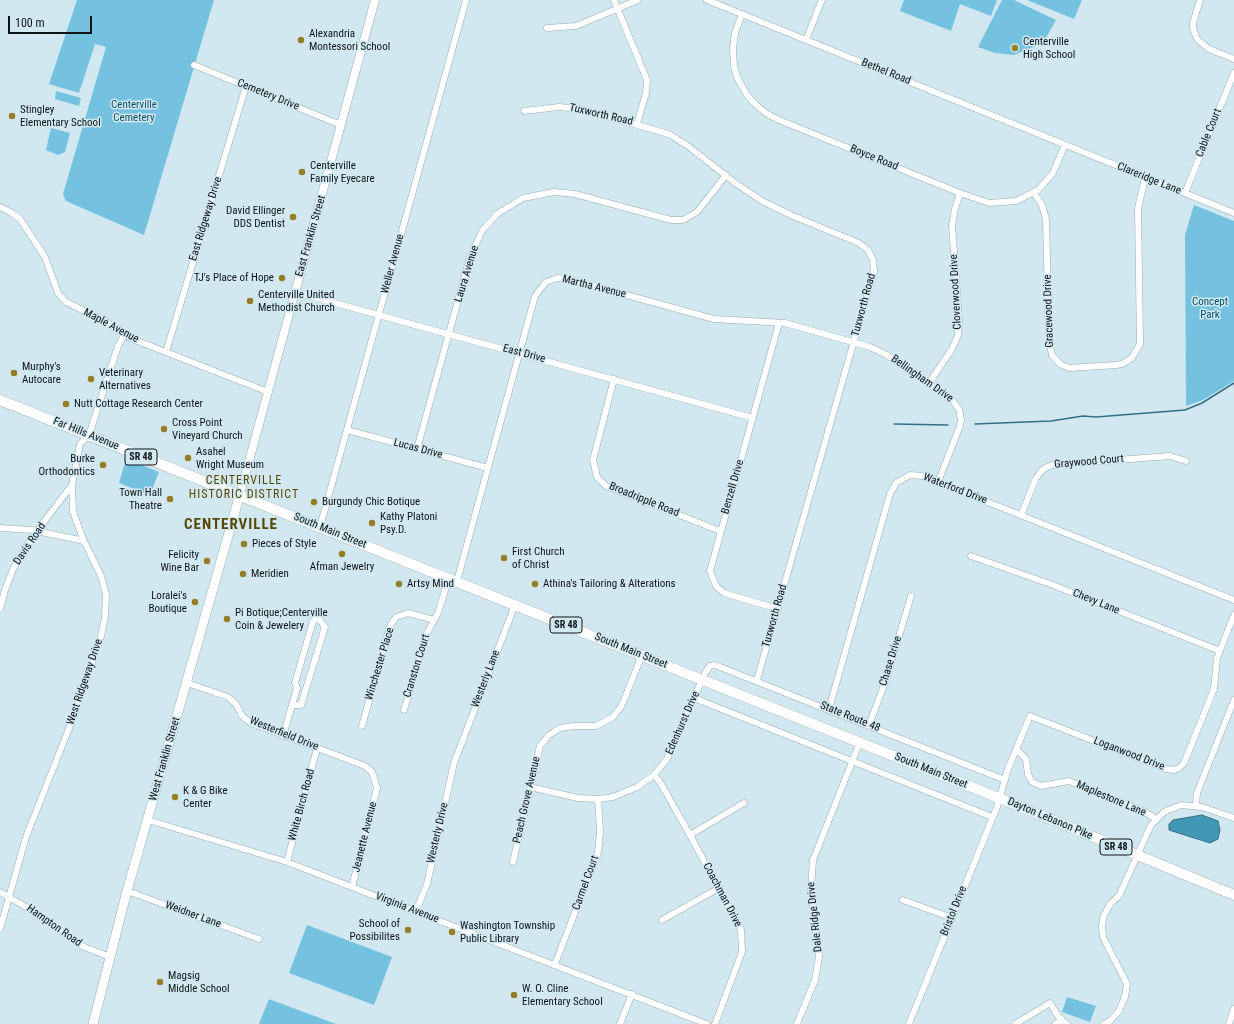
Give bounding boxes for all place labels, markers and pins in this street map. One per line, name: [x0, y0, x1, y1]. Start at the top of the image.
place label: Alexandria Montessori School: [309, 27, 390, 53]
marker: Alexandria Montessori School: [296, 35, 306, 45]
place label: Centerville High School: [1023, 35, 1075, 61]
marker: Centerville High School: [1010, 43, 1020, 53]
place label: Stingley Elementary School: [20, 103, 101, 129]
marker: Stingley Elementary School: [7, 111, 17, 121]
place label: Centerville Family Eyecare: [310, 159, 375, 185]
marker: Centerville Family Eyecare: [297, 167, 307, 177]
place label: David Ellinger DDS Dentist: [226, 204, 285, 230]
marker: David Ellinger DDS Dentist: [288, 212, 298, 222]
place label: TJ's Place of Hope: [194, 271, 274, 285]
marker: TJ's Place of Hope: [277, 273, 287, 283]
place label: Centerville United Methodist Church: [258, 288, 335, 314]
marker: Centerville United Methodist Church: [245, 296, 255, 306]
place label: Murphy's Autocare: [22, 360, 61, 386]
place label: Veterinary Alternatives: [99, 366, 151, 392]
marker: Murphy's Autocare: [9, 368, 19, 378]
marker: Veterinary Alternatives: [86, 374, 96, 384]
place label: Nutt Cottage Research Center: [74, 397, 203, 411]
marker: Nutt Cottage Research Center: [61, 399, 71, 409]
place label: Cross Point Vineyard Church: [172, 416, 243, 442]
marker: Cross Point Vineyard Church: [159, 424, 169, 434]
place label: Asahel Wright Museum: [196, 445, 264, 471]
place label: Burke Orthodontics: [38, 452, 95, 478]
marker: Asahel Wright Museum: [183, 453, 193, 463]
marker: Burke Orthodontics: [98, 460, 108, 470]
place label: Town Hall Theatre: [119, 486, 162, 512]
marker: Town Hall Theatre: [165, 494, 175, 504]
place label: Burgundy Chic Botique: [322, 495, 420, 509]
marker: Burgundy Chic Botique: [309, 497, 319, 507]
place label: Kathy Platoni Psy.D.: [380, 510, 437, 536]
marker: Kathy Platoni Psy.D.: [367, 518, 377, 528]
place label: Pieces of Style: [252, 537, 316, 551]
marker: Pieces of Style: [239, 539, 249, 549]
place label: First Church of Christ: [512, 545, 564, 571]
place label: Felicity Wine Bar: [160, 548, 199, 574]
marker: Afman Jewelry: [337, 549, 347, 559]
marker: First Church of Christ: [499, 553, 509, 563]
marker: Felicity Wine Bar: [202, 556, 212, 566]
place label: Afman Jewelry: [310, 560, 374, 574]
place label: Meridien: [251, 567, 289, 581]
marker: Meridien: [238, 569, 248, 579]
place label: Artsy Mind: [407, 577, 454, 591]
place label: Athina's Tailoring & Alterations: [543, 577, 676, 591]
marker: Artsy Mind: [394, 579, 404, 589]
marker: Athina's Tailoring & Alterations: [530, 579, 540, 589]
place label: Loralei's Boutique: [148, 589, 187, 615]
marker: Loralei's Boutique: [190, 597, 200, 607]
place label: Pi Botique;Centerville Coin & Jewelery: [235, 606, 328, 632]
marker: Pi Botique;Centerville Coin & Jewelery: [222, 614, 232, 624]
place label: K & G Bike Center: [183, 784, 228, 810]
marker: K & G Bike Center: [170, 792, 180, 802]
place label: School of Possibilites: [349, 917, 400, 943]
place label: Washington Township Public Library: [460, 919, 555, 945]
marker: School of Possibilites: [403, 925, 413, 935]
marker: Washington Township Public Library: [447, 927, 457, 937]
place label: Magsig Middle School: [168, 969, 230, 995]
marker: Magsig Middle School: [155, 977, 165, 987]
place label: W. O. Cline Elementary School: [522, 982, 603, 1008]
marker: W. O. Cline Elementary School: [509, 990, 519, 1000]

